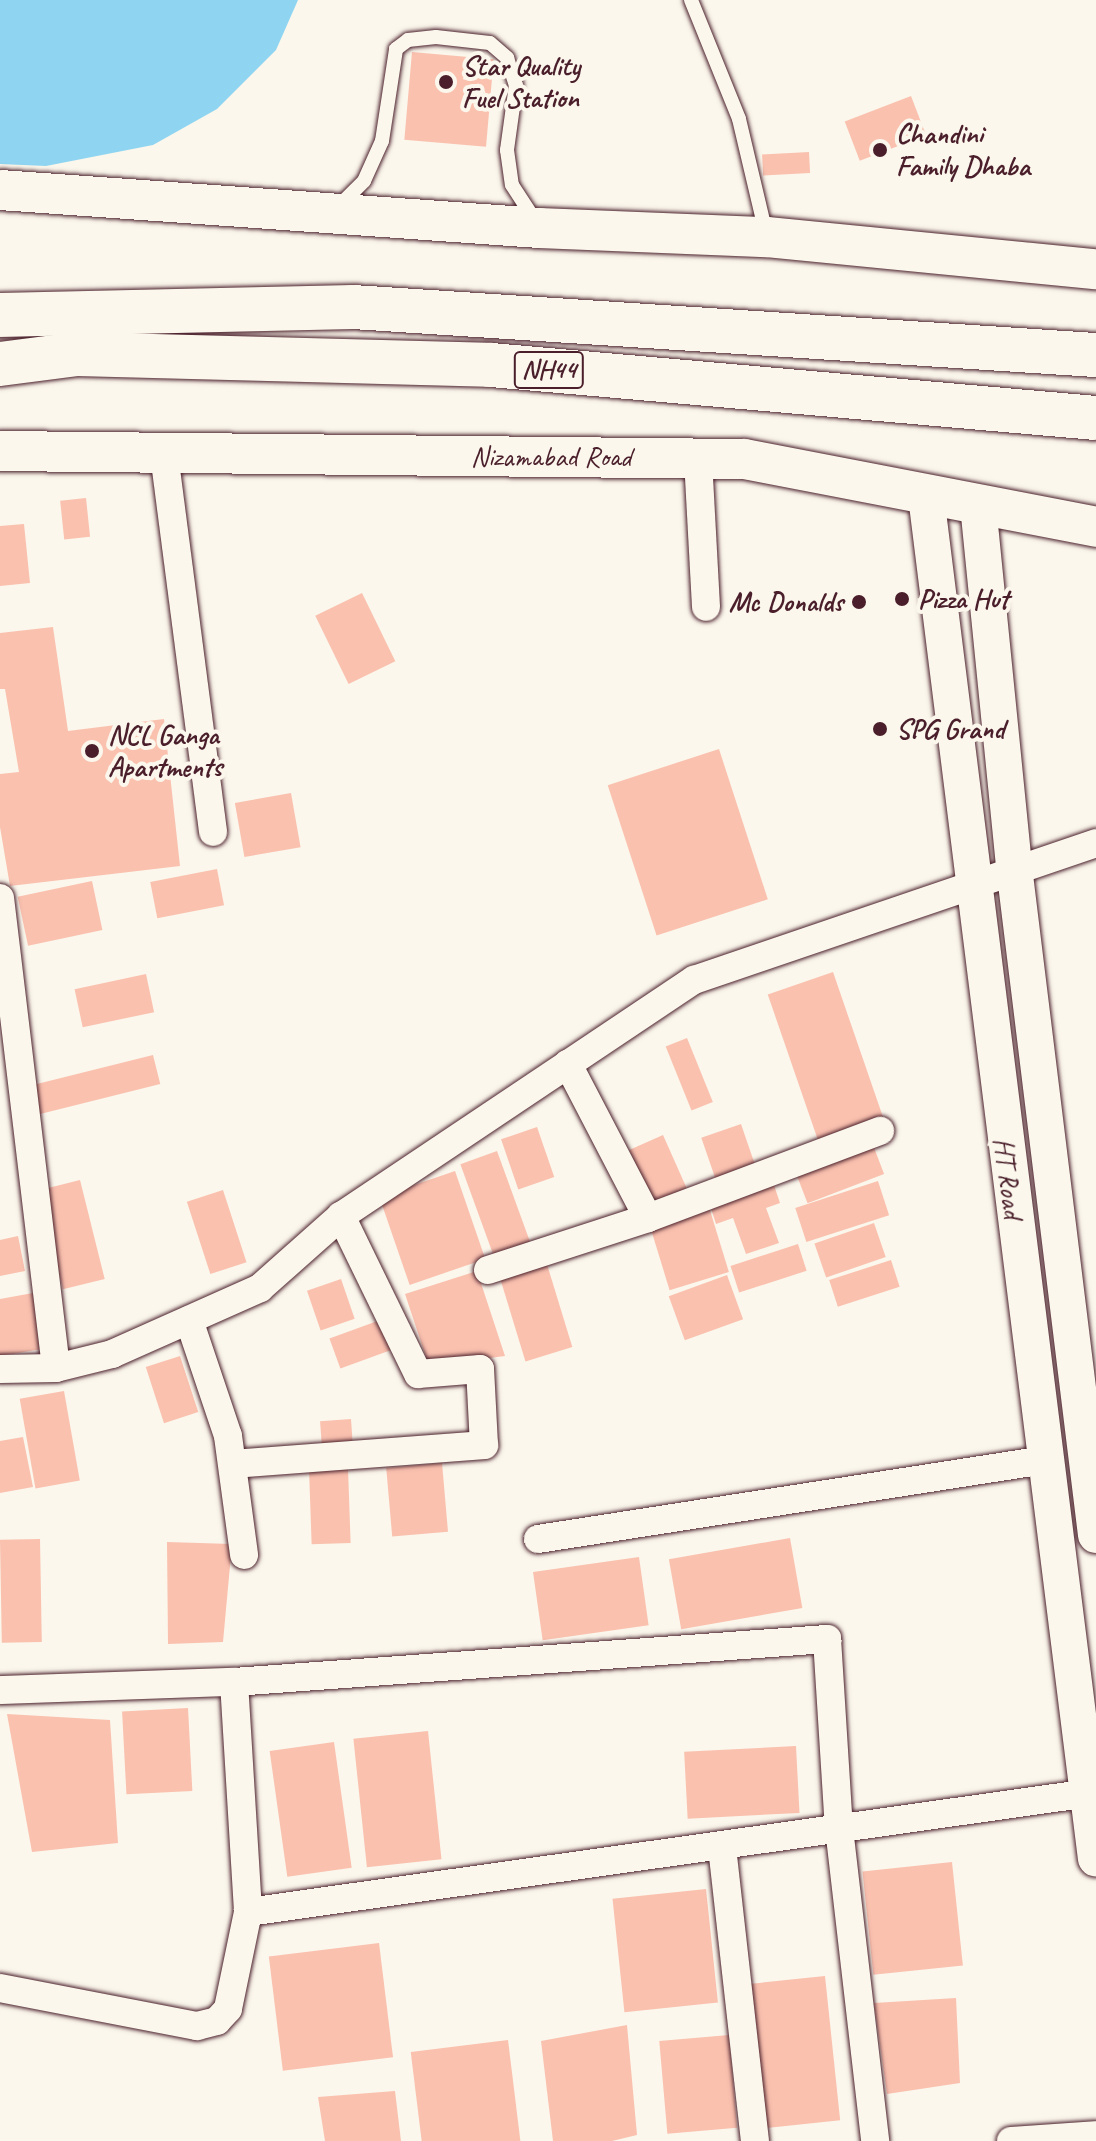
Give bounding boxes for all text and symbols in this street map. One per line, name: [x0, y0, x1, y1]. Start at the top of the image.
place label: Star Quality Fuel Station: [462, 49, 580, 115]
marker: Star Quality Fuel Station: [437, 73, 455, 91]
place label: Chandini Family Dhaba: [896, 117, 1030, 183]
marker: Chandini Family Dhaba: [871, 141, 889, 159]
road number: NH44: [513, 348, 585, 392]
street label: Nizamabad Road: [471, 440, 631, 474]
place label: Pizza Hut: [918, 582, 1008, 616]
place label: Mc Donalds: [728, 585, 843, 619]
marker: Pizza Hut: [893, 590, 911, 608]
marker: Mc Donalds: [850, 593, 868, 611]
place label: SPG Grand: [896, 712, 1004, 746]
place label: NCL Ganga Apartments: [108, 718, 222, 784]
marker: SPG Grand: [871, 720, 889, 738]
marker: NCL Ganga Apartments: [83, 742, 101, 760]
street label: HT Road: [986, 1135, 1030, 1221]

